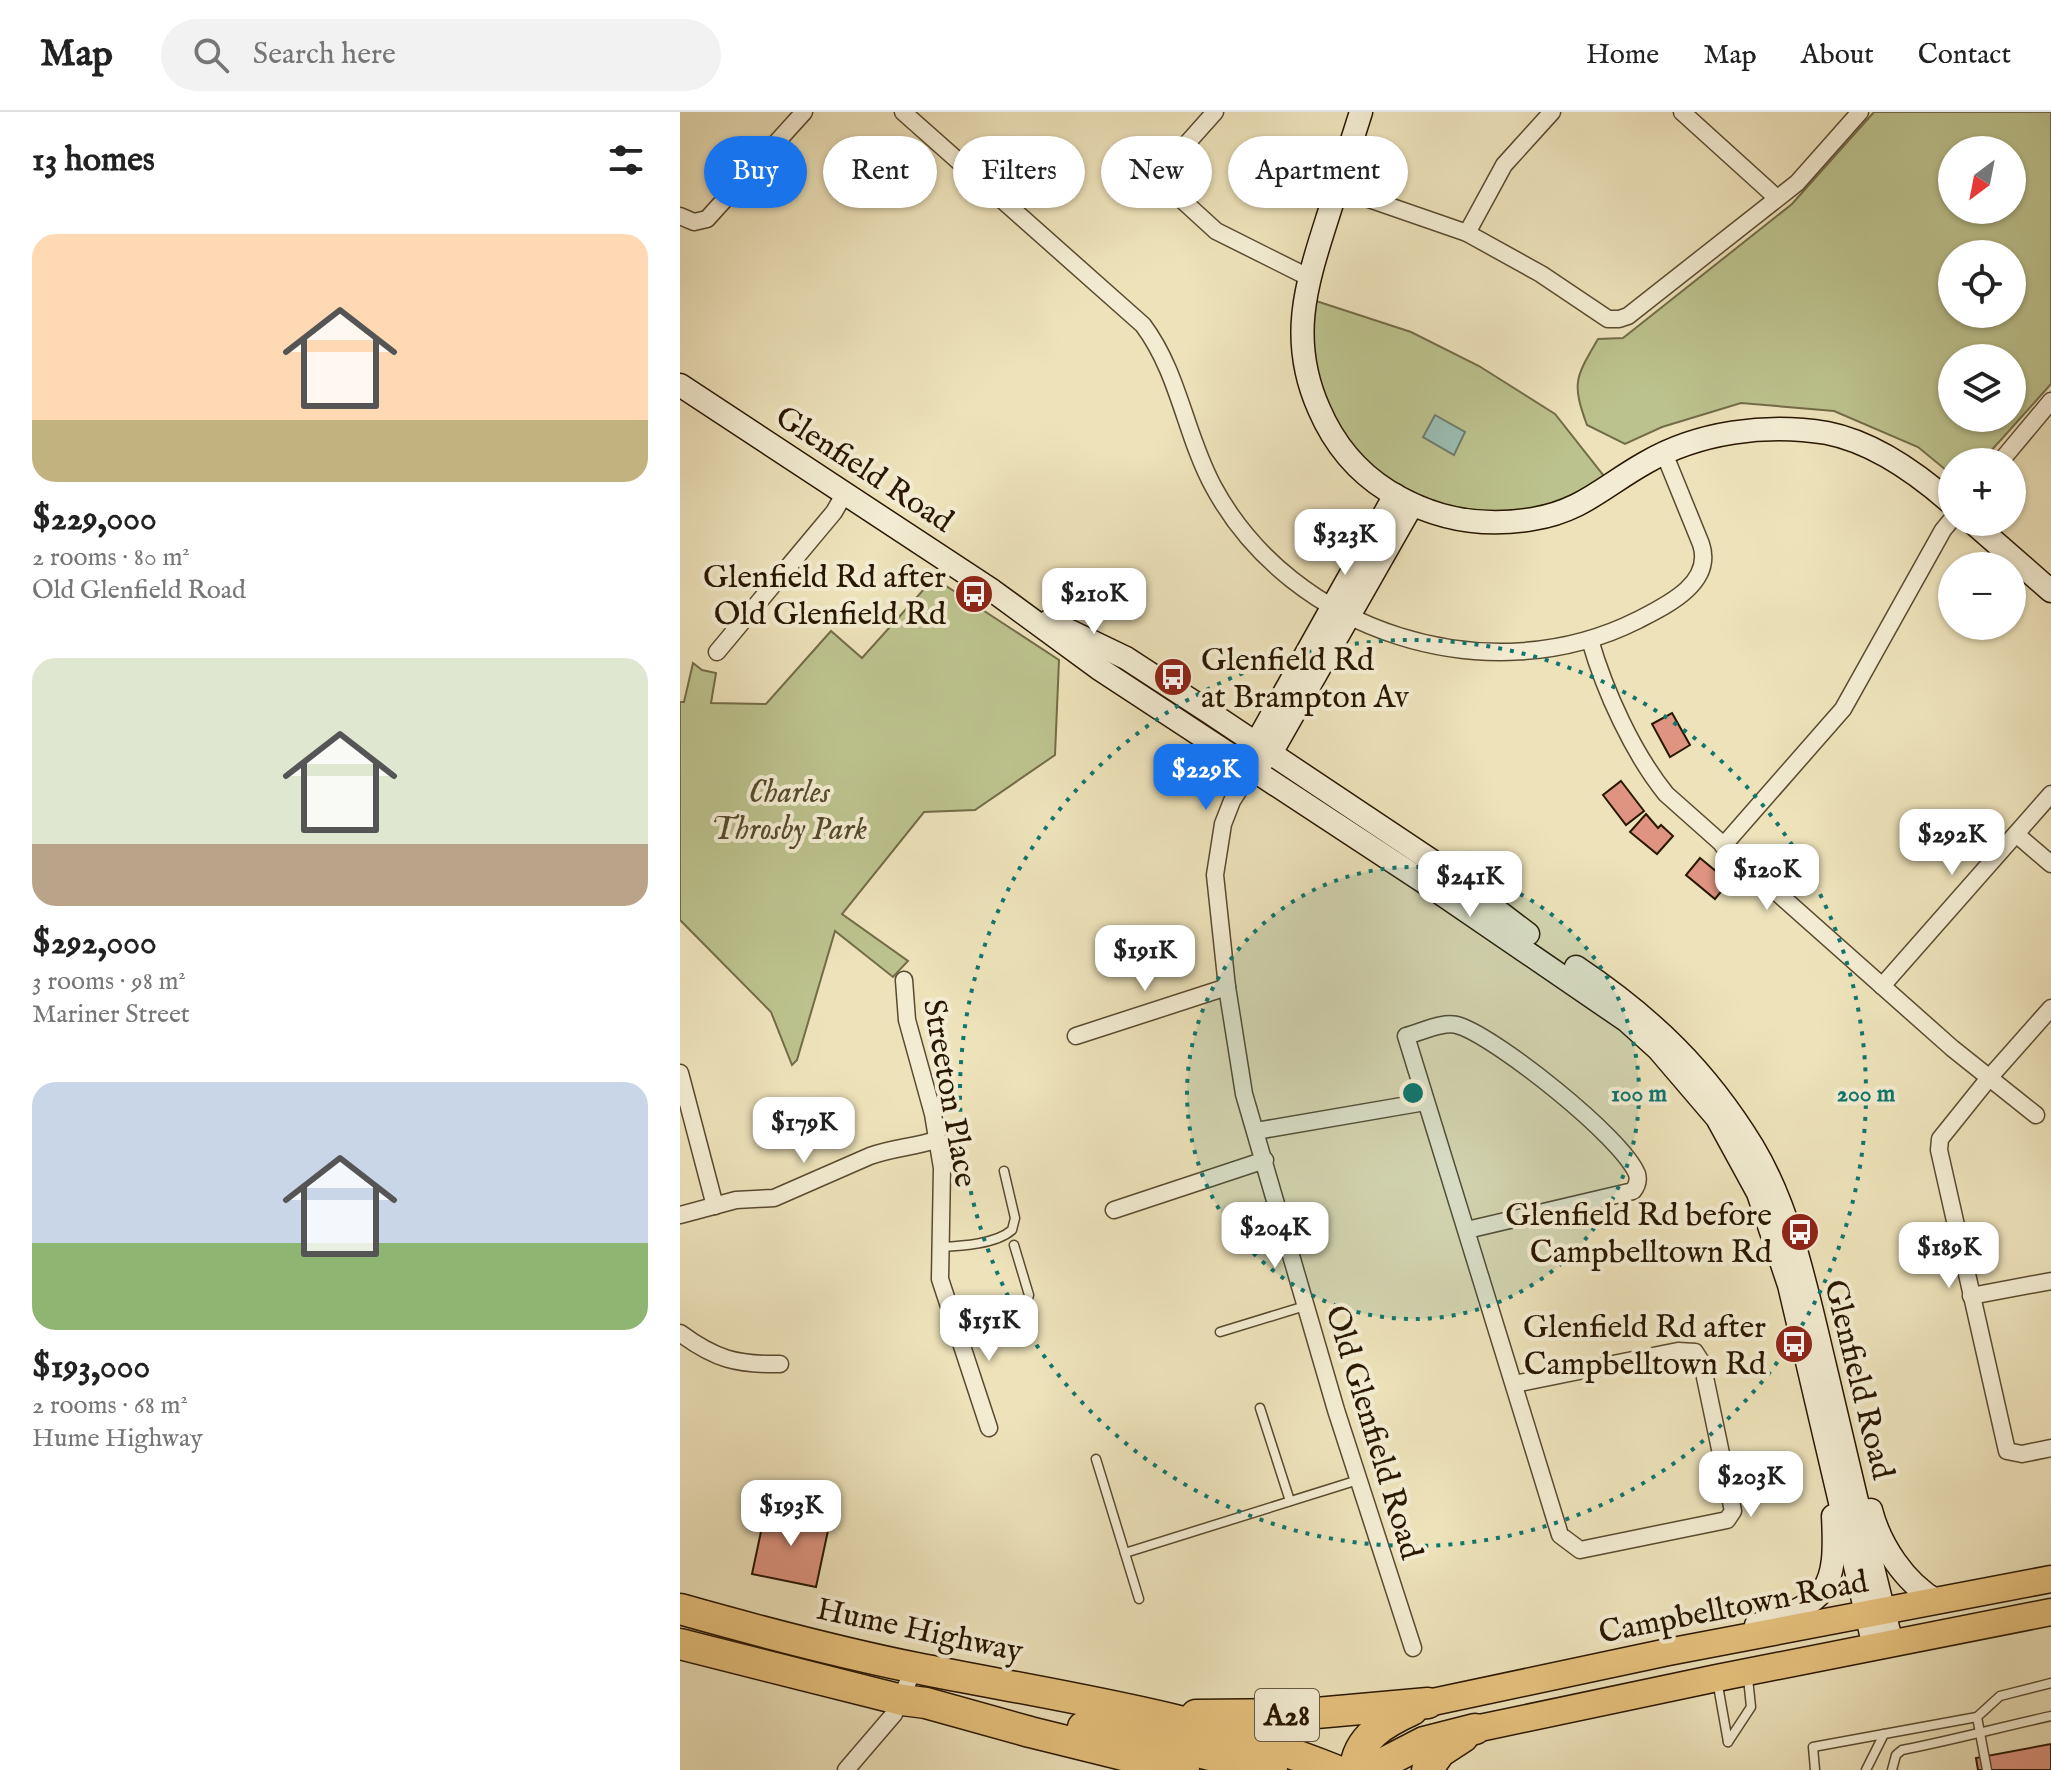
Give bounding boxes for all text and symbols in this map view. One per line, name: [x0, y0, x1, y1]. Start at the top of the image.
search box: [161, 19, 721, 91]
text: Map: [40, 31, 113, 79]
icon: search: [189, 33, 233, 77]
text: Search here: [253, 36, 396, 74]
text: Home: [1586, 38, 1659, 73]
text: Map: [1703, 38, 1757, 73]
text: About: [1801, 38, 1874, 73]
text: Contact: [1918, 38, 2011, 73]
chip: Buy: [704, 136, 807, 208]
chip: Rent: [823, 136, 937, 208]
chip: Filters: [953, 136, 1085, 208]
chip: New: [1101, 136, 1212, 208]
chip: Apartment: [1228, 136, 1408, 208]
north arrow: [1938, 136, 2026, 224]
map controls: [1938, 136, 2026, 640]
icon: filters: [604, 138, 648, 182]
text: 13 homes: [32, 139, 155, 182]
button: locate: [1938, 240, 2026, 328]
icon: home: [268, 286, 412, 430]
button: layers: [1938, 344, 2026, 432]
street label: Glenfield Road: [767, 397, 961, 543]
button: +: [1938, 448, 2026, 536]
text: $229,000: [32, 498, 157, 541]
pin: $323K: [1289, 509, 1401, 577]
text: $323K: [1313, 518, 1377, 551]
text: 2 rooms · 80 m²: [32, 541, 190, 574]
button: −: [1938, 552, 2026, 640]
place label: Glenfield Rd after Old Glenfield Rd: [703, 558, 947, 636]
pin: $210K: [1038, 568, 1150, 636]
bus stop icon: Glenfield Rd after Old Glenfield Rd: [953, 573, 995, 615]
text: Old Glenfield Road: [32, 574, 246, 607]
text: $210K: [1060, 577, 1128, 610]
place label: Glenfield Rd at Brampton Av: [1201, 641, 1410, 719]
bus stop icon: Glenfield Rd at Brampton Av: [1152, 656, 1194, 698]
icon: home: [268, 710, 412, 854]
pin: $229K: [1150, 744, 1262, 812]
text: $229K: [1172, 753, 1240, 786]
park label: Charles Throsby Park: [711, 773, 867, 851]
pin: $292K: [1896, 809, 2008, 877]
text: $292K: [1918, 818, 1986, 851]
pin: $120K: [1711, 844, 1823, 912]
pin: $241K: [1414, 851, 1526, 919]
text: $120K: [1733, 853, 1801, 886]
text: $241K: [1436, 860, 1504, 893]
text: $292,000: [32, 922, 157, 965]
pin: $191K: [1089, 925, 1201, 993]
text: $191K: [1113, 934, 1177, 967]
text: 3 rooms · 98 m²: [32, 965, 186, 998]
street label: Streeton Place: [912, 996, 985, 1191]
text: Mariner Street: [32, 998, 190, 1031]
centre of rings: [1399, 1079, 1427, 1107]
text: 100 m: [1611, 1079, 1668, 1110]
text: 200 m: [1837, 1079, 1896, 1110]
pin: $179K: [748, 1097, 860, 1165]
text: $179K: [771, 1106, 837, 1139]
icon: home: [268, 1134, 412, 1278]
place label: Glenfield Rd before Campbelltown Rd: [1505, 1196, 1773, 1274]
pin: $204K: [1219, 1202, 1331, 1270]
text: $204K: [1240, 1211, 1310, 1244]
bus stop icon: Glenfield Rd before Campbelltown Rd: [1779, 1211, 1821, 1253]
pin: $189K: [1893, 1222, 2005, 1290]
text: $189K: [1917, 1231, 1981, 1264]
street label: Glenfield Road: [1813, 1276, 1902, 1485]
pin: $151K: [933, 1295, 1045, 1363]
street label: Old Glenfield Road: [1315, 1301, 1431, 1566]
text: $151K: [958, 1304, 1020, 1337]
place label: Glenfield Rd after Campbelltown Rd: [1523, 1308, 1767, 1386]
bus stop icon: Glenfield Rd after Campbelltown Rd: [1773, 1323, 1815, 1365]
text: $193,000: [32, 1346, 150, 1389]
text: 2 rooms · 68 m²: [32, 1389, 188, 1422]
text: Hume Highway: [32, 1422, 203, 1455]
pin: $203K: [1695, 1451, 1807, 1519]
text: $203K: [1717, 1460, 1785, 1493]
pin: $193K: [735, 1480, 847, 1548]
text: $193K: [759, 1489, 823, 1522]
street label: Campbelltown Road: [1595, 1562, 1872, 1655]
street label: Hume Highway: [812, 1590, 1027, 1673]
road number: A28: [1255, 1689, 1319, 1741]

